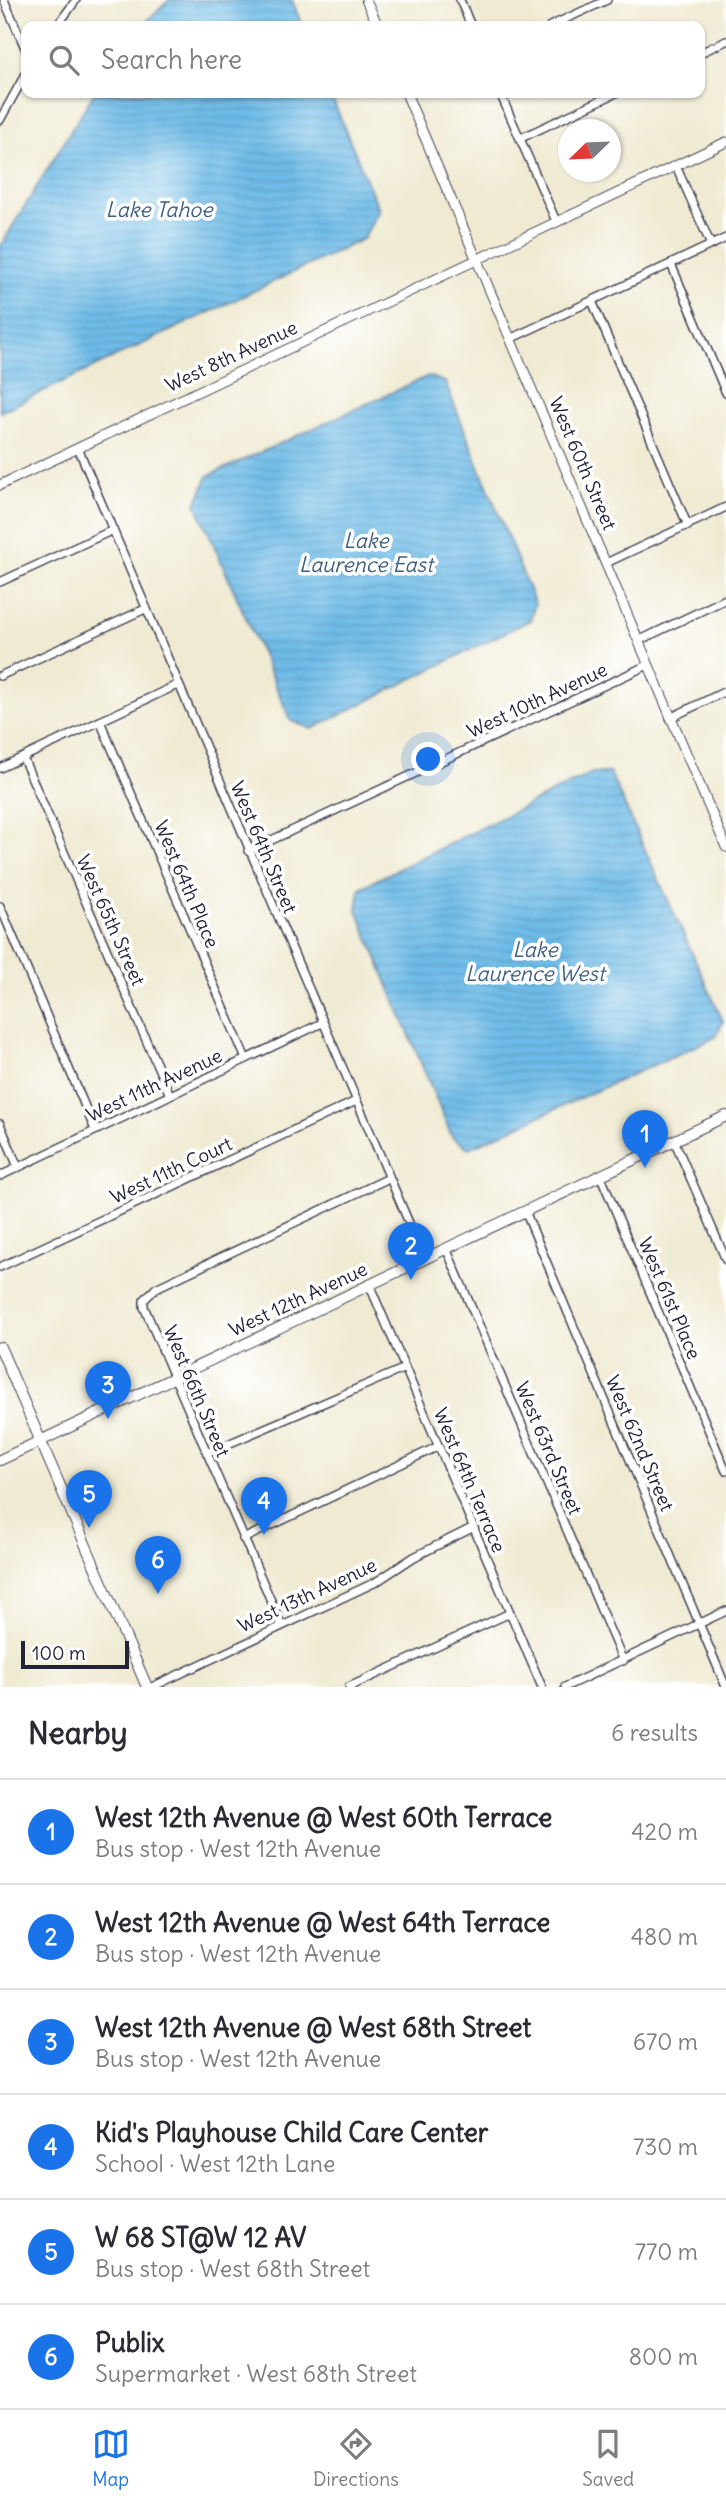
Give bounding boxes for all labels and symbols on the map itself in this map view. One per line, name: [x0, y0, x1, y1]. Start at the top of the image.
north arrow: [558, 119, 621, 182]
water label: Lake Tahoe: [106, 196, 214, 223]
street label: West 8th Avenue: [161, 315, 301, 397]
street label: West 60th Street: [544, 393, 622, 533]
water label: Lake Laurence East: [299, 527, 436, 578]
street label: West 10th Avenue: [463, 657, 611, 743]
your location: [411, 742, 445, 776]
street label: West 64th Street: [225, 777, 303, 917]
street label: West 64th Place: [149, 817, 225, 951]
street label: West 65th Street: [71, 851, 151, 989]
water label: Lake Laurence West: [465, 936, 608, 987]
street label: West 11th Avenue: [82, 1043, 226, 1127]
pin: 1: [622, 1110, 668, 1168]
street label: West 11th Court: [106, 1131, 236, 1209]
pin: 2: [388, 1222, 434, 1280]
street label: West 61st Place: [633, 1233, 707, 1363]
street label: West 12th Avenue: [225, 1256, 371, 1342]
street label: West 66th Street: [158, 1321, 236, 1461]
pin: 3: [85, 1361, 131, 1419]
street label: West 62nd Street: [601, 1371, 679, 1515]
street label: West 63rd Street: [510, 1378, 588, 1518]
street label: West 64th Terrace: [429, 1404, 511, 1556]
pin: 5: [66, 1470, 112, 1528]
pin: 4: [241, 1477, 287, 1535]
pin: 6: [135, 1536, 181, 1594]
street label: West 13th Avenue: [234, 1552, 380, 1638]
scale bar: [21, 1638, 130, 1670]

